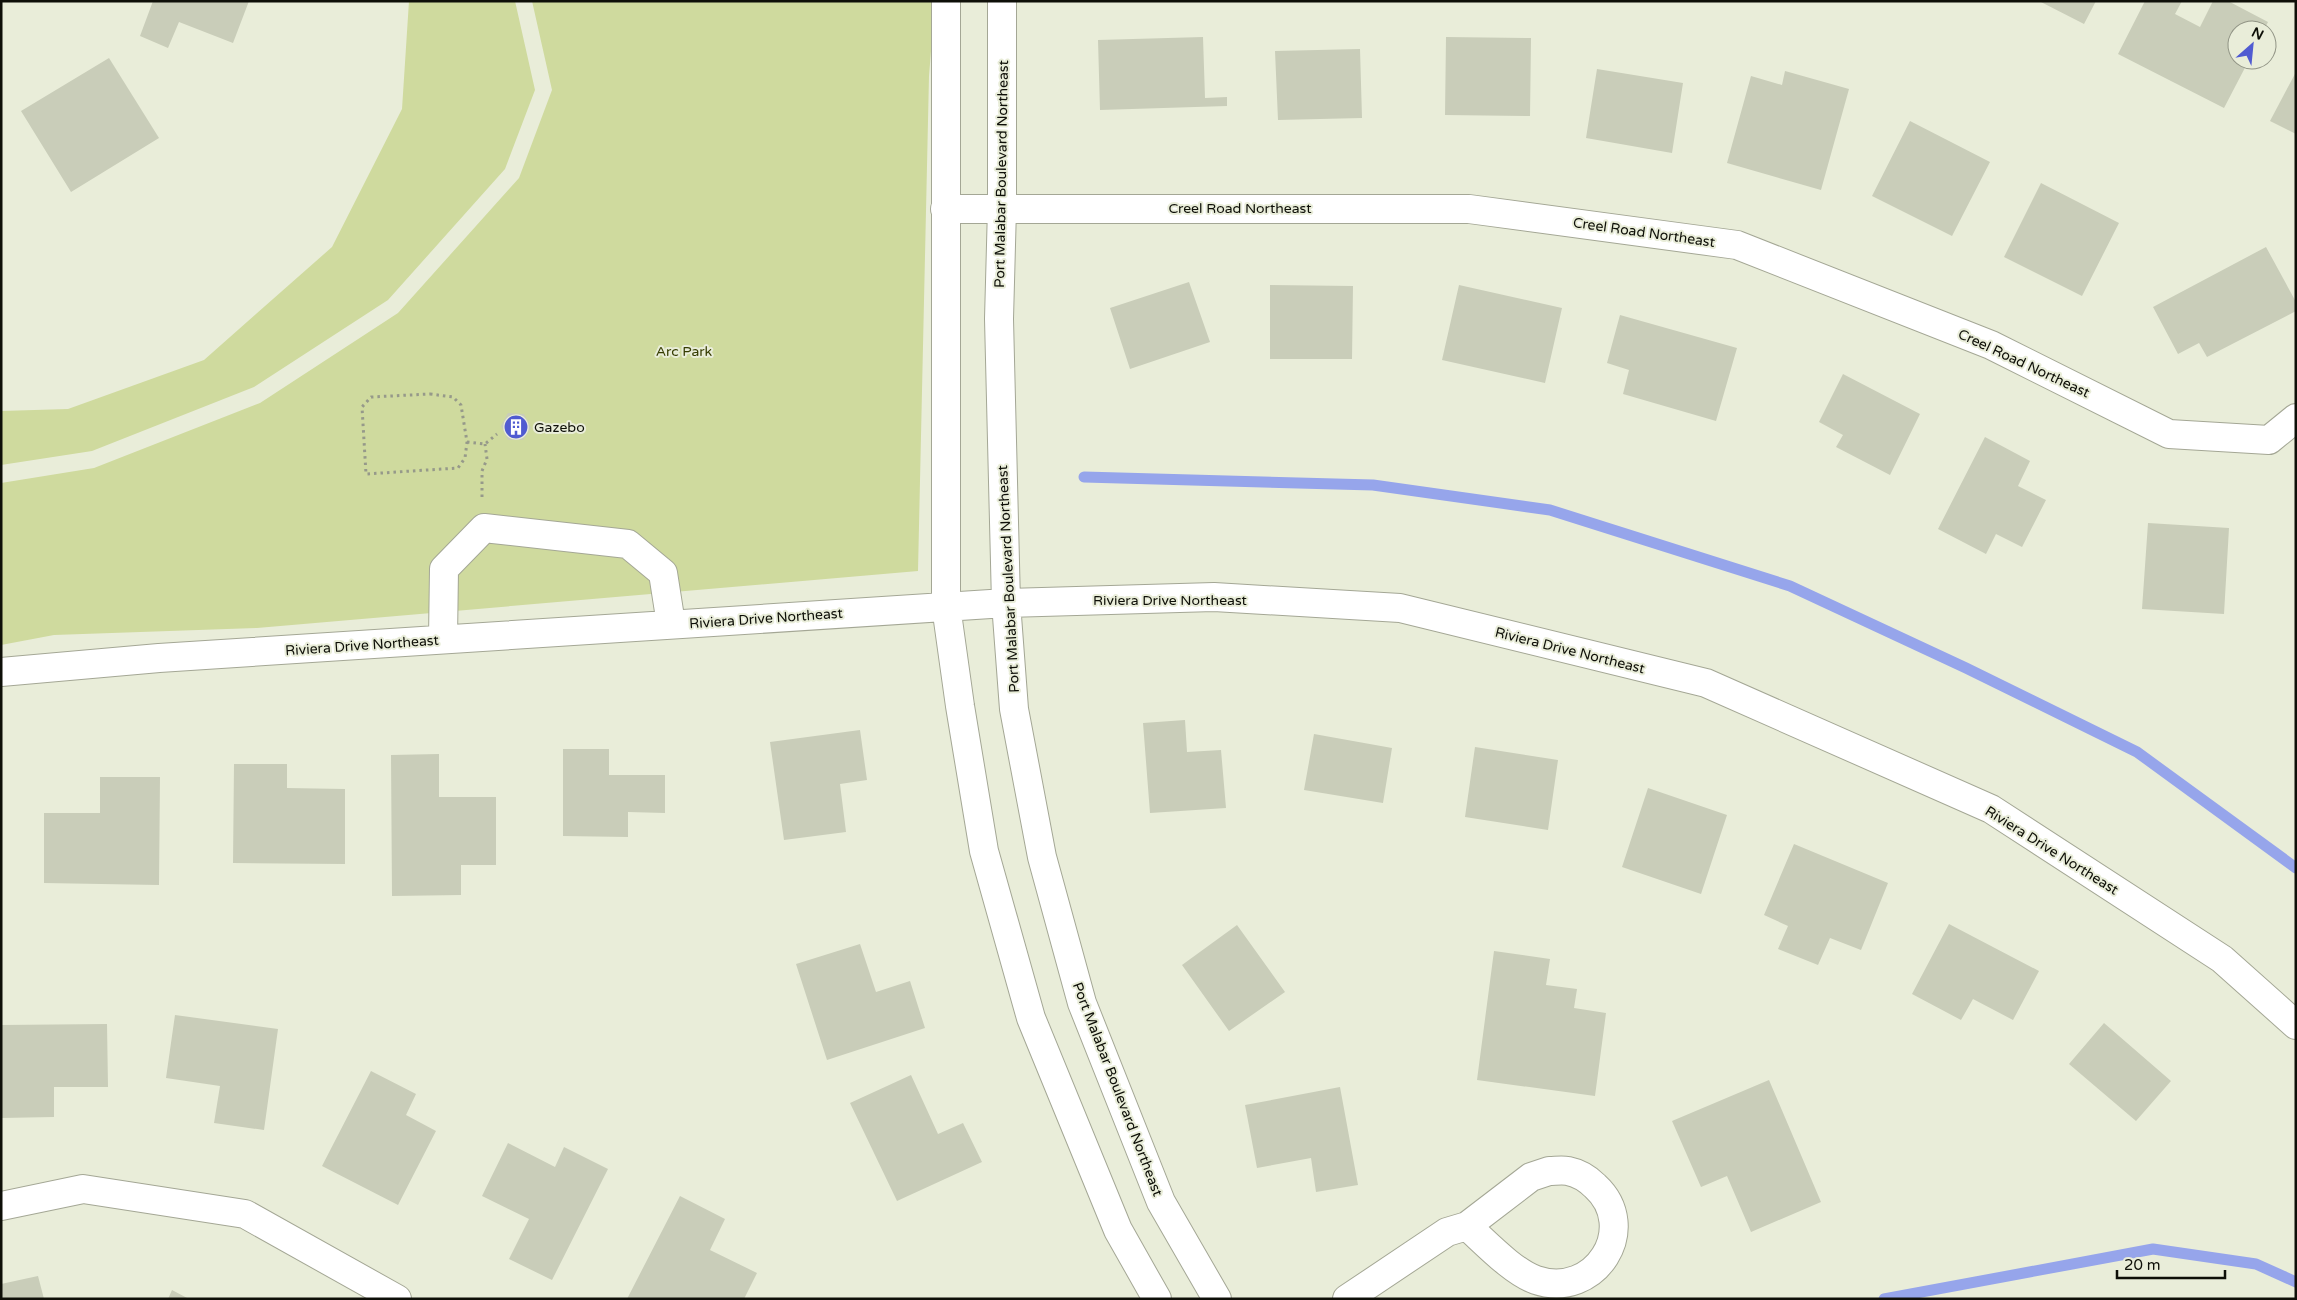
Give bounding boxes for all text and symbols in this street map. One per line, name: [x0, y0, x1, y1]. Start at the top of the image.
north arrow: [2227, 20, 2277, 70]
text: N: [2249, 24, 2267, 44]
street label: Port Malabar Boulevard Northeast: [991, 59, 1012, 288]
street label: Creel Road Northeast: [1168, 200, 1312, 217]
street label: Creel Road Northeast: [1572, 214, 1717, 251]
street label: Creel Road Northeast: [1955, 325, 2093, 402]
park label: Arc Park: [656, 343, 713, 360]
building icon: Gazebo: [503, 414, 529, 440]
place label: Gazebo: [534, 419, 585, 436]
street label: Port Malabar Boulevard Northeast: [994, 464, 1023, 693]
street label: Riviera Drive Northeast: [1093, 592, 1248, 609]
street label: Riviera Drive Northeast: [689, 605, 844, 632]
street label: Riviera Drive Northeast: [1493, 624, 1647, 678]
street label: Riviera Drive Northeast: [285, 632, 440, 659]
street label: Riviera Drive Northeast: [1982, 802, 2122, 899]
street label: Port Malabar Boulevard Northeast: [1069, 980, 1167, 1199]
scale bar: [2117, 1248, 2224, 1280]
text: 20 m: [2124, 1256, 2161, 1274]

